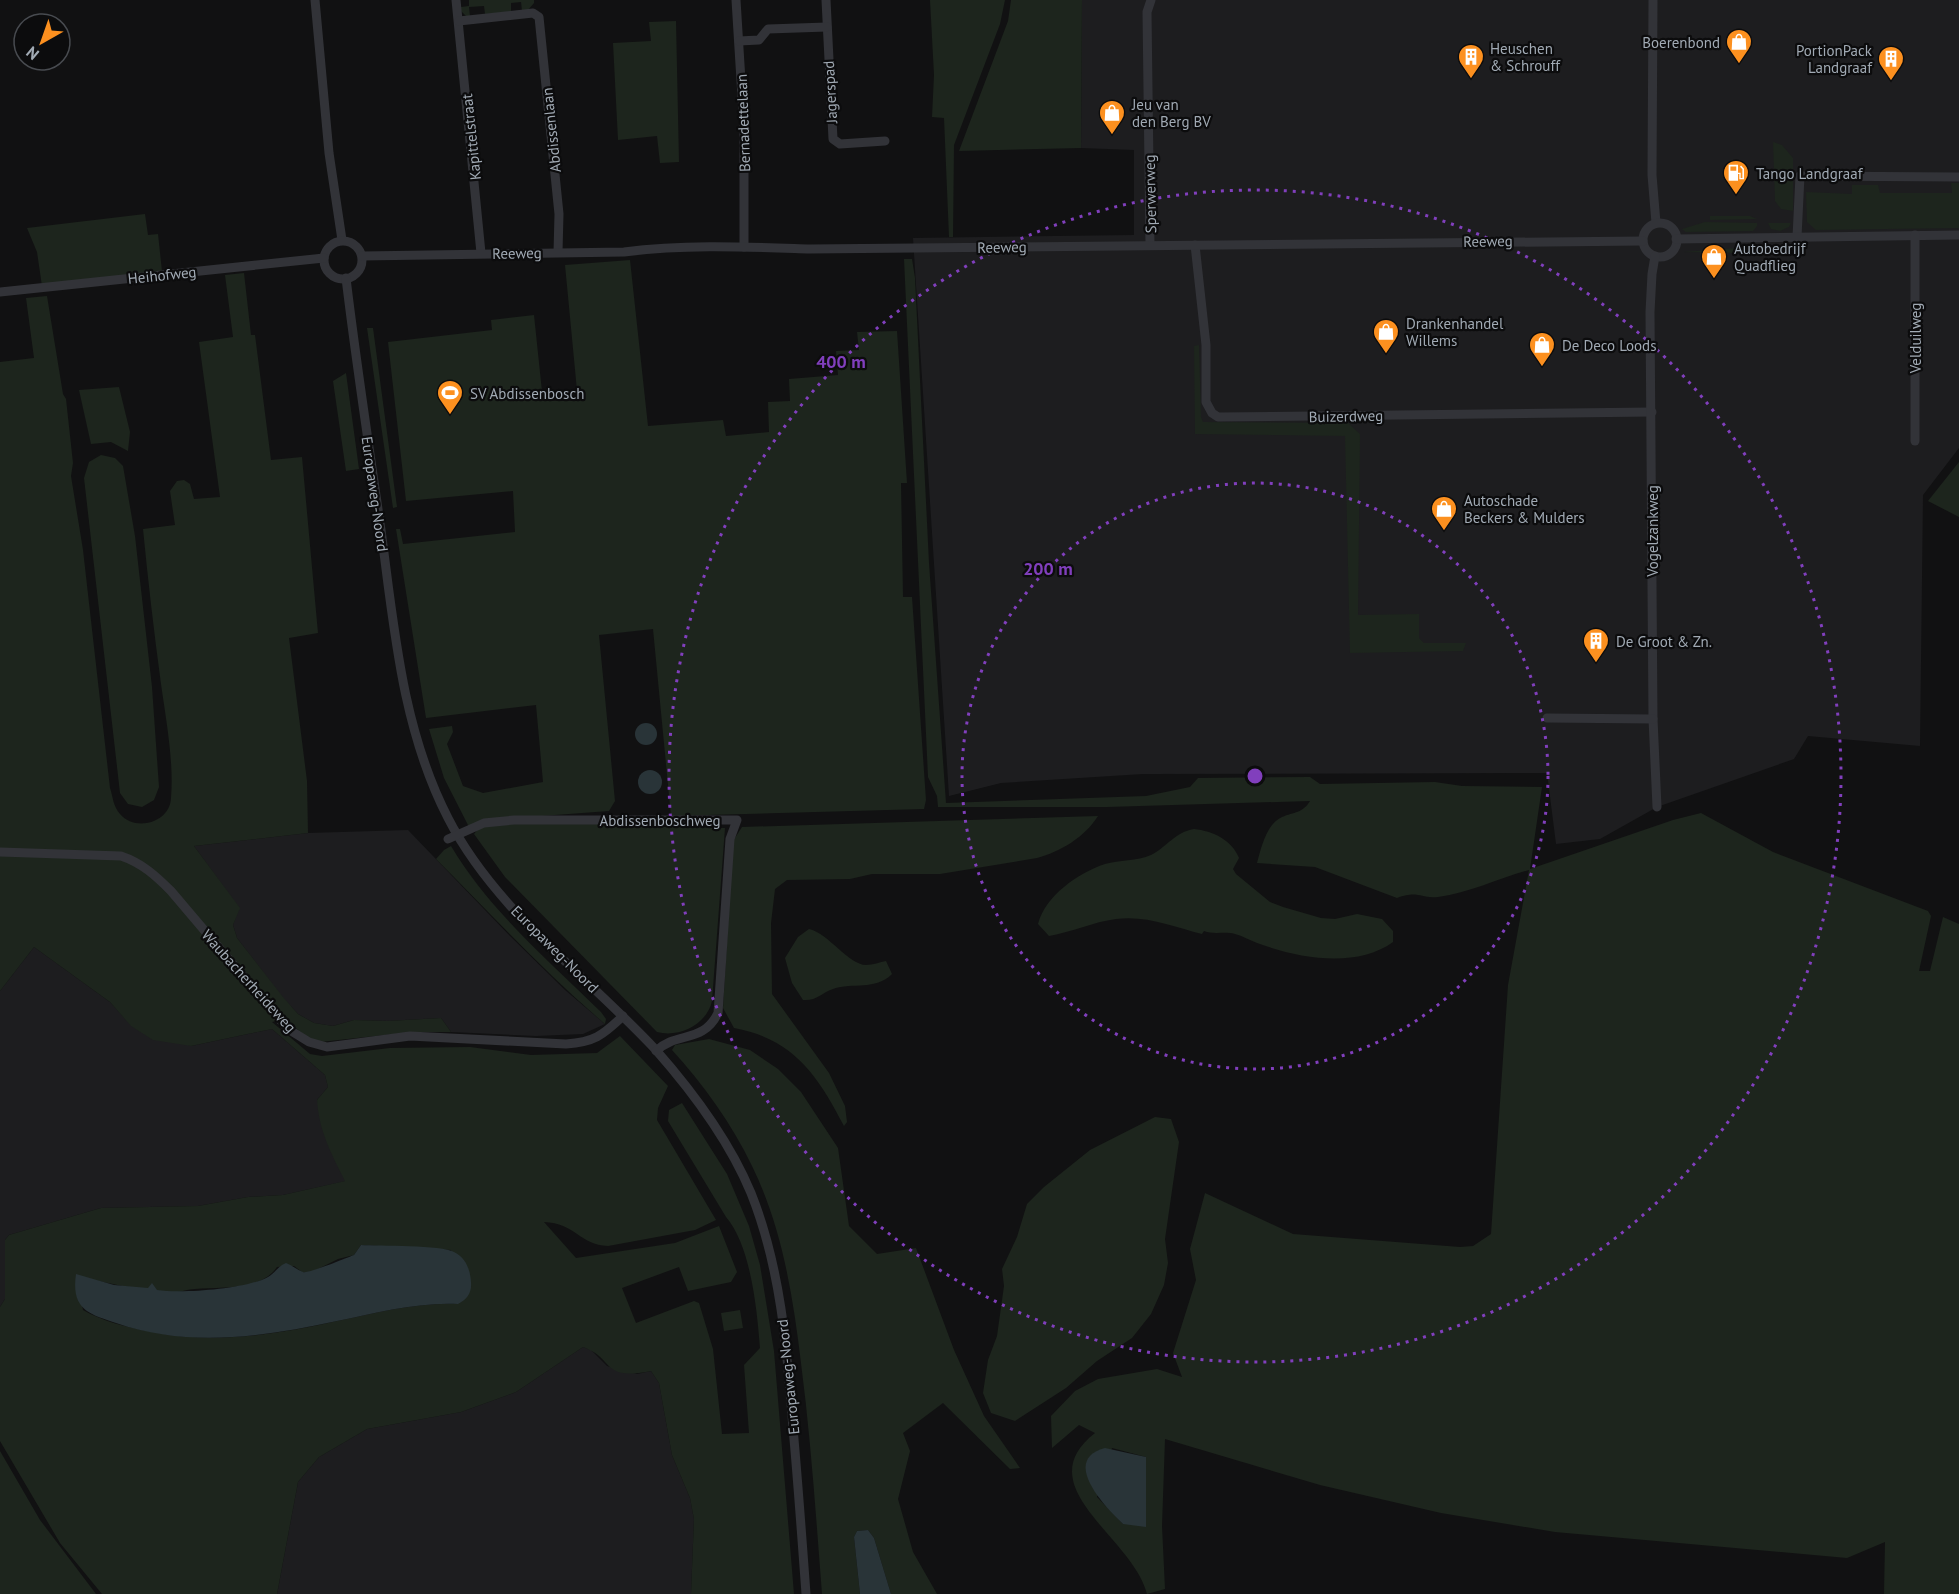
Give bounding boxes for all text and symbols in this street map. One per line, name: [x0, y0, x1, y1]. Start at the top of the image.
north arrow: [12, 12, 72, 72]
shop icon: Boerenbond: [1724, 27, 1754, 65]
place label: Boerenbond: [1642, 33, 1720, 52]
place label: Heuschen & Schrouff: [1490, 39, 1561, 75]
place label: PortionPack Landgraaf: [1796, 41, 1873, 77]
text: N: [22, 42, 43, 65]
building icon: Heuschen & Schrouff: [1456, 42, 1486, 80]
building icon: PortionPack Landgraaf: [1876, 44, 1906, 82]
street label: Jagerspad: [819, 60, 841, 125]
street label: Bernadettelaan: [732, 74, 754, 172]
street label: Abdissenlaan: [537, 87, 565, 173]
street label: Kapittelstraat: [457, 93, 485, 181]
place label: Jeu van den Berg BV: [1131, 95, 1211, 131]
shop icon: Jeu van den Berg BV: [1097, 98, 1127, 136]
street label: Sperwerweg: [1140, 154, 1160, 234]
fuel station icon: Tango Landgraaf: [1721, 158, 1751, 196]
place label: Tango Landgraaf: [1756, 164, 1864, 183]
street label: Reeweg: [1463, 231, 1513, 251]
street label: Reeweg: [977, 237, 1027, 257]
place label: Autobedrijf Quadflieg: [1734, 239, 1807, 275]
shop icon: Autobedrijf Quadflieg: [1699, 242, 1729, 280]
street label: Reeweg: [492, 243, 542, 263]
street label: Heihofweg: [127, 262, 197, 288]
street label: Velduilweg: [1906, 303, 1925, 374]
place label: Drankenhandel Willems: [1406, 314, 1504, 350]
shop icon: Drankenhandel Willems: [1371, 317, 1401, 355]
shop icon: De Deco Loods: [1527, 330, 1557, 368]
place label: De Deco Loods: [1562, 336, 1657, 355]
text: 400 m: [816, 350, 866, 373]
sports icon: SV Abdissenbosch: [435, 378, 465, 416]
place label: SV Abdissenbosch: [470, 384, 584, 403]
street label: Buizerdweg: [1309, 406, 1383, 426]
street label: Europaweg-Noord: [358, 435, 392, 553]
street label: Vogelzankweg: [1643, 485, 1662, 578]
place label: Autoschade Beckers & Mulders: [1464, 491, 1585, 527]
shop icon: Autoschade Beckers & Mulders: [1429, 494, 1459, 532]
text: 200 m: [1023, 557, 1073, 580]
building icon: De Groot & Zn.: [1581, 626, 1611, 664]
place label: De Groot & Zn.: [1616, 632, 1712, 651]
centre of rings: [1245, 766, 1265, 786]
street label: Abdissenboschweg: [599, 811, 721, 830]
street label: Europaweg-Noord: [507, 901, 603, 997]
street label: Waubacherheideweg: [198, 925, 300, 1037]
street label: Europaweg-Noord: [772, 1318, 804, 1436]

